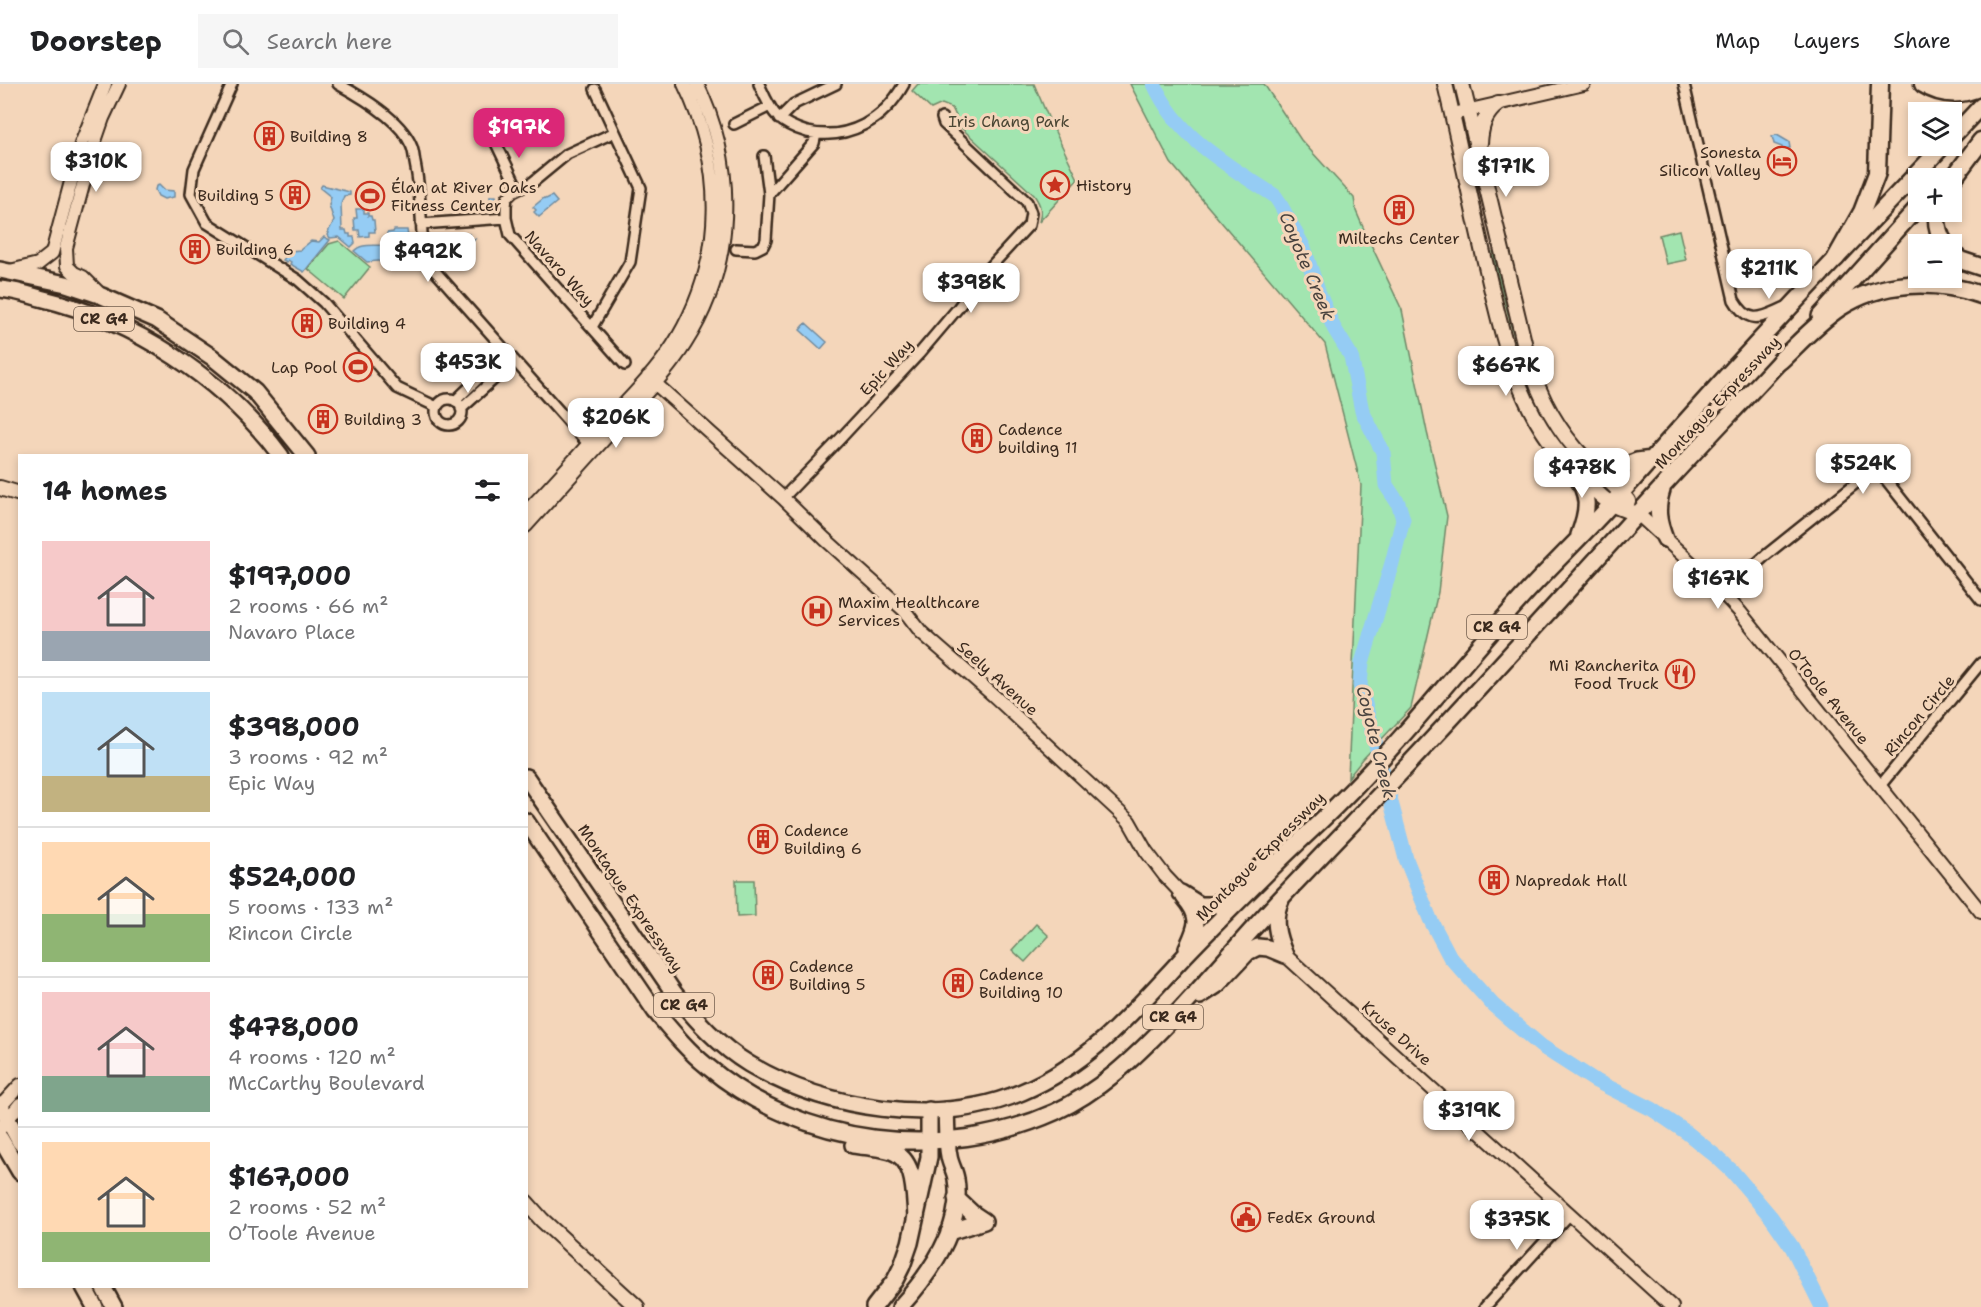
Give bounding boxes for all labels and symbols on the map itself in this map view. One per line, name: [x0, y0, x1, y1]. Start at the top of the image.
pin: $197K: [477, 108, 561, 159]
park label: Iris Chang Park: [948, 111, 1070, 132]
building icon: Building 8: [253, 120, 285, 152]
place label: Building 8: [290, 126, 368, 147]
pin: $310K: [54, 142, 138, 193]
place label: Sonesta Silicon Valley: [1659, 142, 1761, 181]
hotel icon: Sonesta Silicon Valley: [1766, 145, 1798, 177]
pin: $171K: [1464, 147, 1548, 198]
place icon: History: [1039, 169, 1071, 201]
place label: History: [1076, 175, 1132, 196]
place label: Élan at River Oaks Fitness Center: [391, 177, 537, 216]
building icon: Building 5: [279, 179, 311, 211]
sports icon: Élan at River Oaks Fitness Center: [354, 180, 386, 212]
place label: Building 5: [197, 185, 274, 206]
building icon: Miltechs Center: [1383, 194, 1415, 226]
water label: Coyote Creek: [1273, 208, 1341, 324]
street label: Navaro Way: [520, 226, 599, 311]
place label: Miltechs Center: [1338, 228, 1460, 249]
pin: $492K: [386, 232, 470, 283]
building icon: Building 6: [179, 233, 211, 265]
place label: Building 6: [216, 239, 294, 260]
pin: $211K: [1727, 249, 1811, 300]
pin: $398K: [929, 263, 1013, 314]
road number: CR G4: [74, 307, 134, 331]
building icon: Building 4: [291, 307, 323, 339]
place label: Building 4: [328, 313, 406, 334]
street label: Montague Expressway: [1650, 331, 1785, 473]
street label: Epic Way: [855, 334, 918, 400]
pin: $453K: [426, 343, 510, 394]
pin: $667K: [1464, 346, 1548, 397]
sports icon: Lap Pool: [342, 351, 374, 383]
place label: Lap Pool: [271, 357, 337, 378]
pin: $206K: [574, 398, 658, 449]
building icon: Building 3: [307, 403, 339, 435]
place label: Building 3: [344, 409, 422, 430]
place label: Cadence building 11: [998, 419, 1078, 458]
building icon: Cadence building 11: [961, 422, 993, 454]
pin: $524K: [1821, 444, 1905, 495]
pin: $478K: [1540, 448, 1624, 499]
pin: $167K: [1676, 559, 1760, 610]
place label: Maxim Healthcare Services: [838, 592, 980, 631]
hospital icon: Maxim Healthcare Services: [801, 595, 833, 627]
road number: CR G4: [1467, 615, 1527, 639]
street label: Seely Avenue: [953, 636, 1043, 720]
street label: O’Toole Avenue: [1783, 644, 1874, 749]
place label: Mi Rancherita Food Truck: [1549, 655, 1659, 694]
restaurant icon: Mi Rancherita Food Truck: [1664, 658, 1696, 690]
street label: Rincon Circle: [1879, 670, 1959, 760]
water label: Coyote Creek: [1350, 683, 1402, 802]
street label: Montague Expressway: [1191, 787, 1330, 926]
street label: Montague Expressway: [573, 820, 688, 977]
place label: Cadence Building 6: [784, 820, 862, 859]
building icon: Cadence Building 6: [747, 823, 779, 855]
building icon: Napredak Hall: [1478, 864, 1510, 896]
place label: Napredak Hall: [1515, 870, 1627, 891]
place label: Cadence Building 5: [789, 956, 866, 995]
building icon: Cadence Building 5: [752, 959, 784, 991]
place label: Cadence Building 10: [979, 964, 1063, 1003]
building icon: Cadence Building 10: [942, 967, 974, 999]
road number: CR G4: [654, 993, 714, 1017]
street label: Kruse Drive: [1357, 996, 1436, 1070]
road number: CR G4: [1143, 1005, 1203, 1029]
pin: $319K: [1427, 1091, 1511, 1142]
pin: $375K: [1475, 1200, 1559, 1251]
public building icon: FedEx Ground: [1230, 1201, 1262, 1233]
place label: FedEx Ground: [1267, 1207, 1375, 1228]

